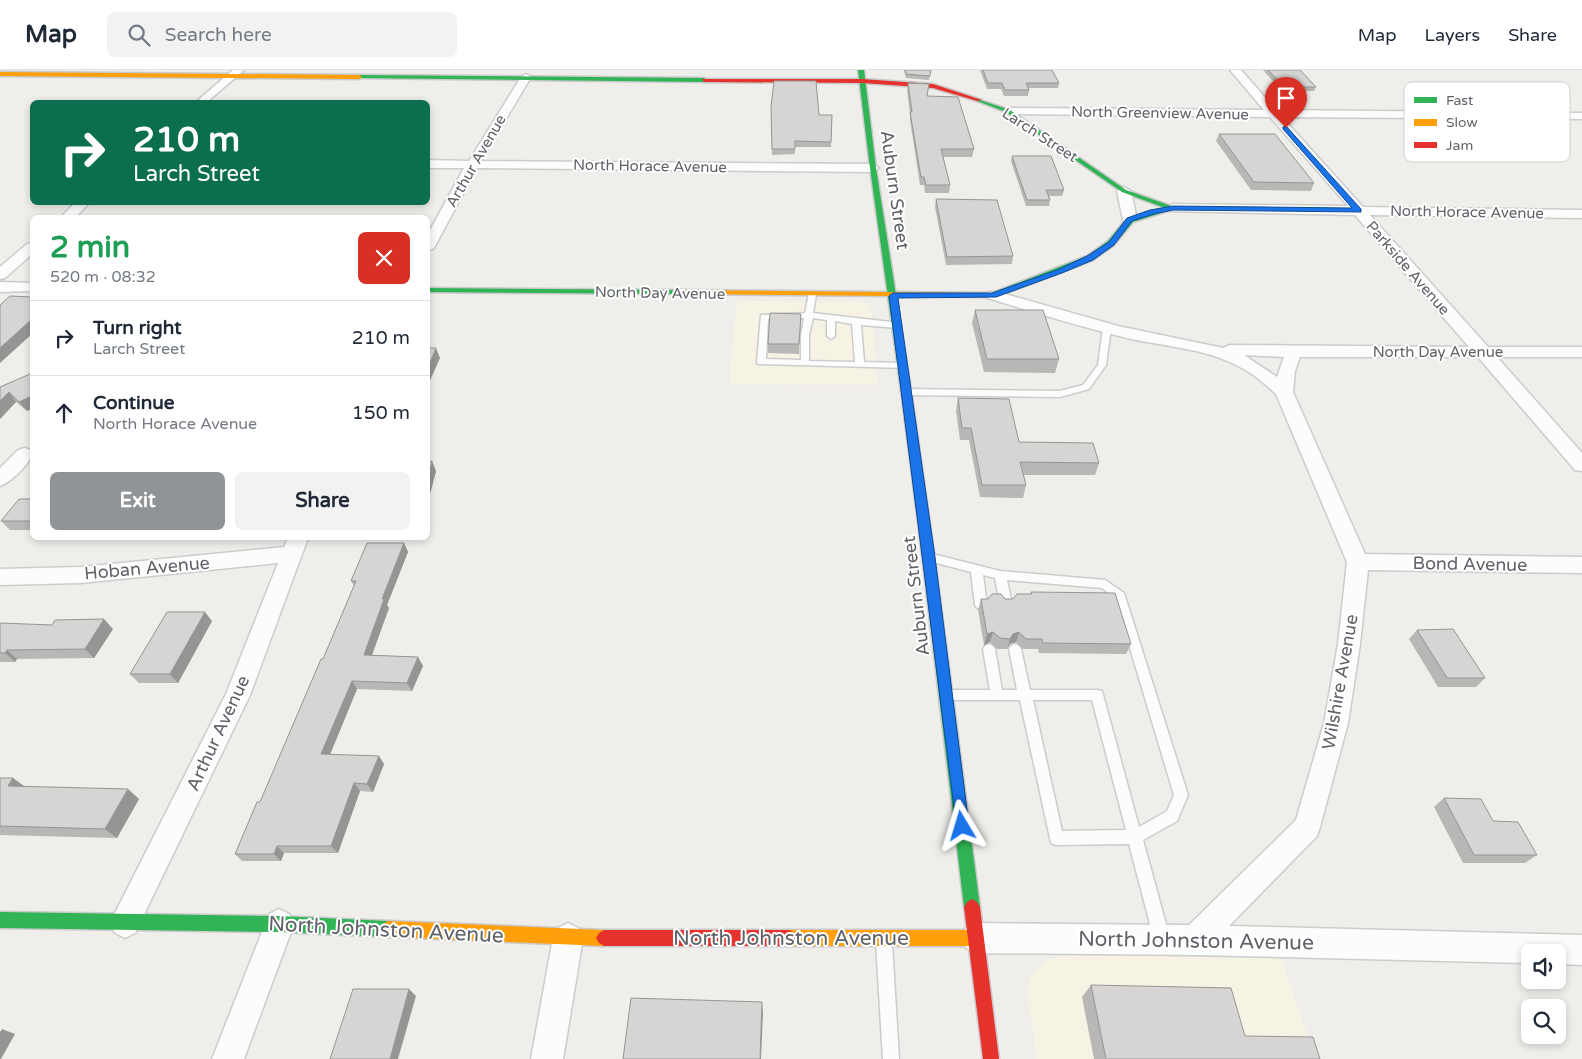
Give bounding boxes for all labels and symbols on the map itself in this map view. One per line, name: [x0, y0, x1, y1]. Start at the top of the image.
pin: [1265, 77, 1307, 128]
legend: [1404, 82, 1570, 162]
text: Fast: [1446, 92, 1474, 109]
street label: North Greenview Avenue: [1071, 102, 1249, 124]
street label: Larch Street: [999, 104, 1081, 166]
street label: Arthur Avenue: [442, 111, 510, 211]
text: Slow: [1446, 114, 1478, 131]
street label: Auburn Street: [876, 129, 914, 251]
text: Jam: [1446, 137, 1473, 154]
street label: North Horace Avenue: [573, 156, 727, 176]
street label: North Horace Avenue: [1390, 202, 1544, 222]
street label: Parkside Avenue: [1362, 217, 1454, 319]
street label: North Day Avenue: [595, 283, 725, 303]
street label: North Day Avenue: [1373, 343, 1503, 361]
street label: Auburn Street: [898, 535, 934, 657]
street label: Hoban Avenue: [83, 552, 211, 584]
street label: Bond Avenue: [1412, 552, 1528, 576]
street label: Wilshire Avenue: [1317, 613, 1363, 751]
street label: Arthur Avenue: [182, 672, 254, 794]
position arrow: [935, 799, 987, 851]
street label: North Johnston Avenue: [268, 911, 505, 949]
street label: North Johnston Avenue: [673, 926, 909, 951]
street label: North Johnston Avenue: [1078, 926, 1314, 956]

